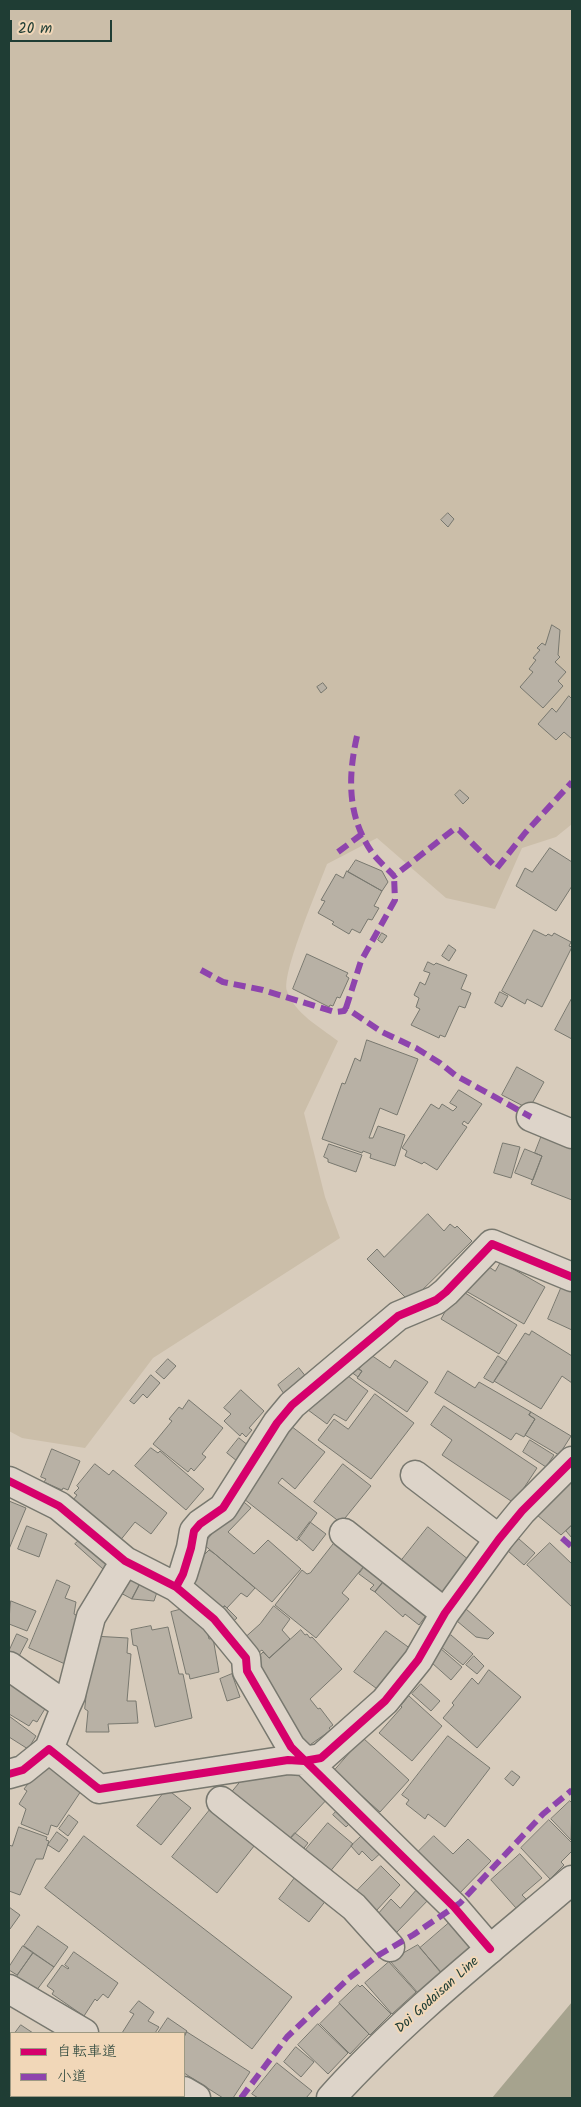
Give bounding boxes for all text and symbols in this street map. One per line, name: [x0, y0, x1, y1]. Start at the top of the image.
scale bar: [12, 10, 115, 42]
text: 20 m: [18, 17, 52, 41]
street label: Doi Godaisan Line: [393, 1954, 483, 2038]
legend: [10, 2032, 185, 2097]
text: 自転車道: [57, 2040, 117, 2064]
text: 小道: [57, 2065, 87, 2089]

